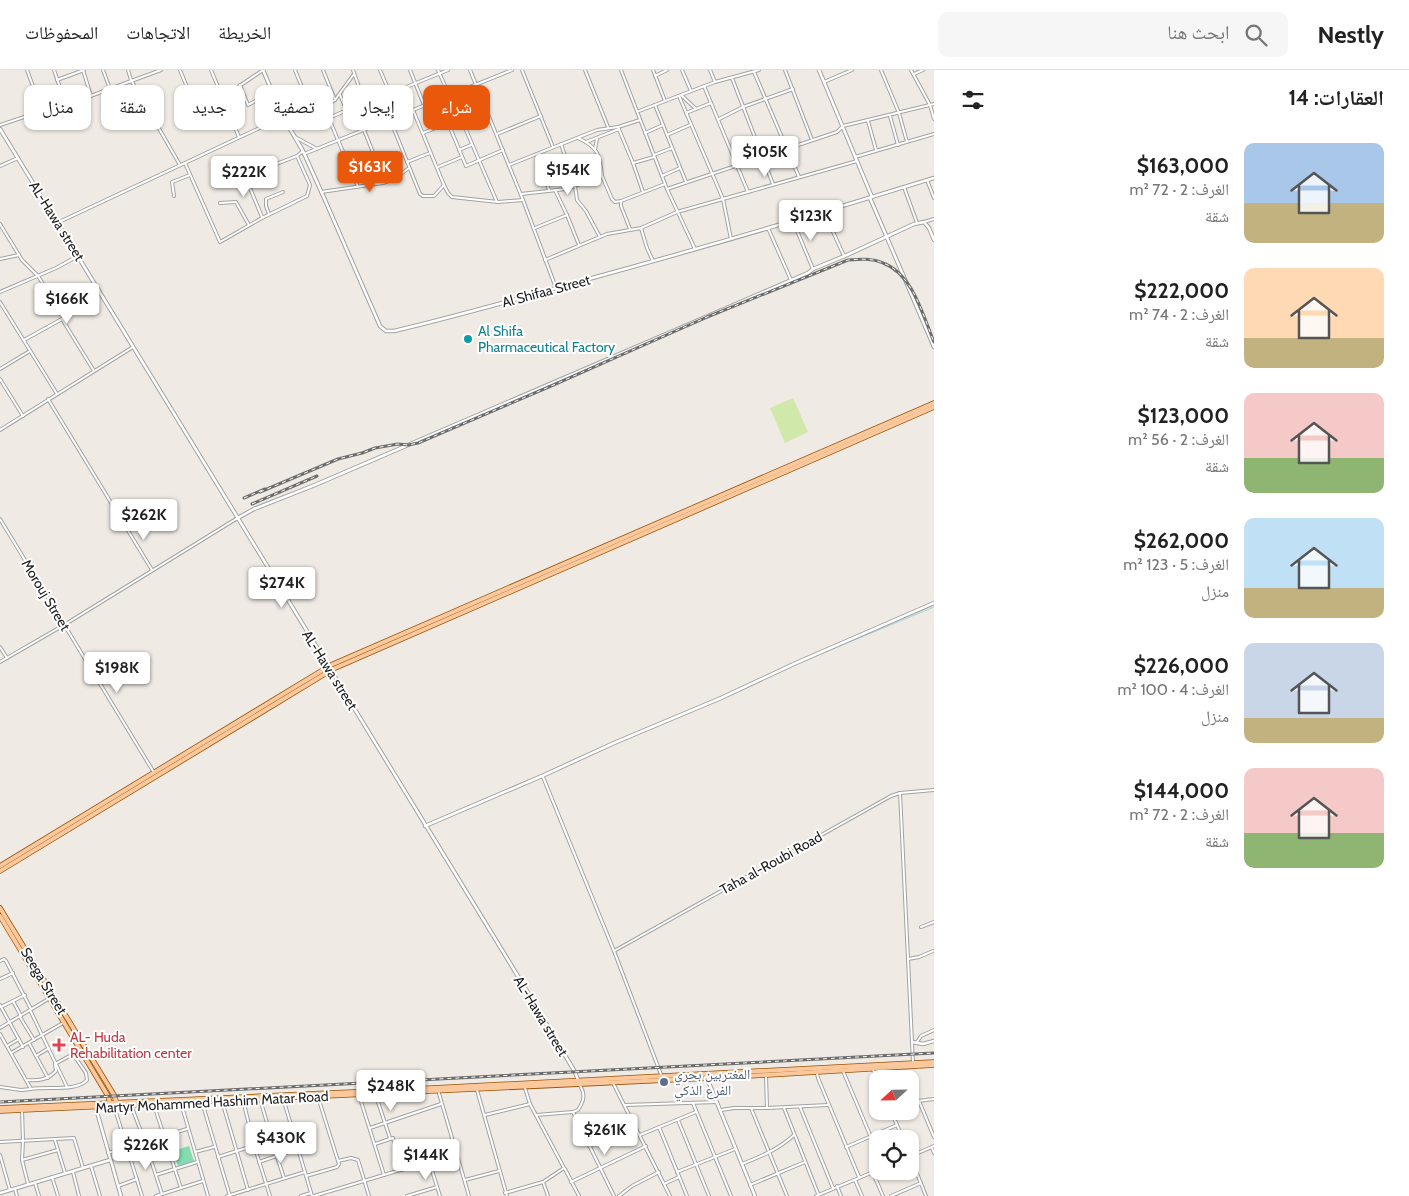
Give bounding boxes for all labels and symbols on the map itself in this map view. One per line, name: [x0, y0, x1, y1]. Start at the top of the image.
pin: $105K: [730, 136, 800, 178]
pin: $163K: [335, 150, 405, 193]
pin: $154K: [533, 154, 603, 196]
pin: $222K: [209, 156, 279, 198]
street label: AL-Hawa street: [25, 178, 89, 265]
pin: $123K: [776, 200, 846, 242]
street label: Al Shifaa Street: [500, 270, 592, 311]
pin: $166K: [32, 282, 102, 325]
place label: Al Shifa Pharmaceutical Factory: [478, 322, 615, 356]
marker: Al Shifa Pharmaceutical Factory: [462, 333, 474, 345]
pin: $262K: [109, 498, 179, 541]
street label: Morouj Street: [18, 556, 75, 634]
pin: $274K: [247, 566, 317, 609]
street label: AL-Hawa street: [298, 627, 362, 714]
pin: $198K: [82, 652, 152, 694]
street label: Taha al-Roubi Road: [717, 827, 825, 899]
street label: Seega Street: [17, 944, 71, 1018]
street label: AL-Hawa street: [510, 972, 572, 1060]
place label: AL- Huda Rehabilitation center: [70, 1028, 192, 1062]
marker: AL- Huda Rehabilitation center: [52, 1038, 66, 1052]
place label: المغتربين بحري الفرع الذكي: [674, 1065, 750, 1102]
pin: $248K: [356, 1070, 426, 1112]
north arrow: [869, 1070, 919, 1120]
marker: المغتربين بحري الفرع الذكي: [658, 1076, 670, 1088]
street label: Martyr Mohammed Hashim Matar Road: [95, 1087, 329, 1117]
pin: $261K: [570, 1114, 640, 1156]
pin: $430K: [246, 1122, 316, 1164]
pin: $226K: [111, 1128, 181, 1171]
pin: $144K: [391, 1138, 461, 1181]

